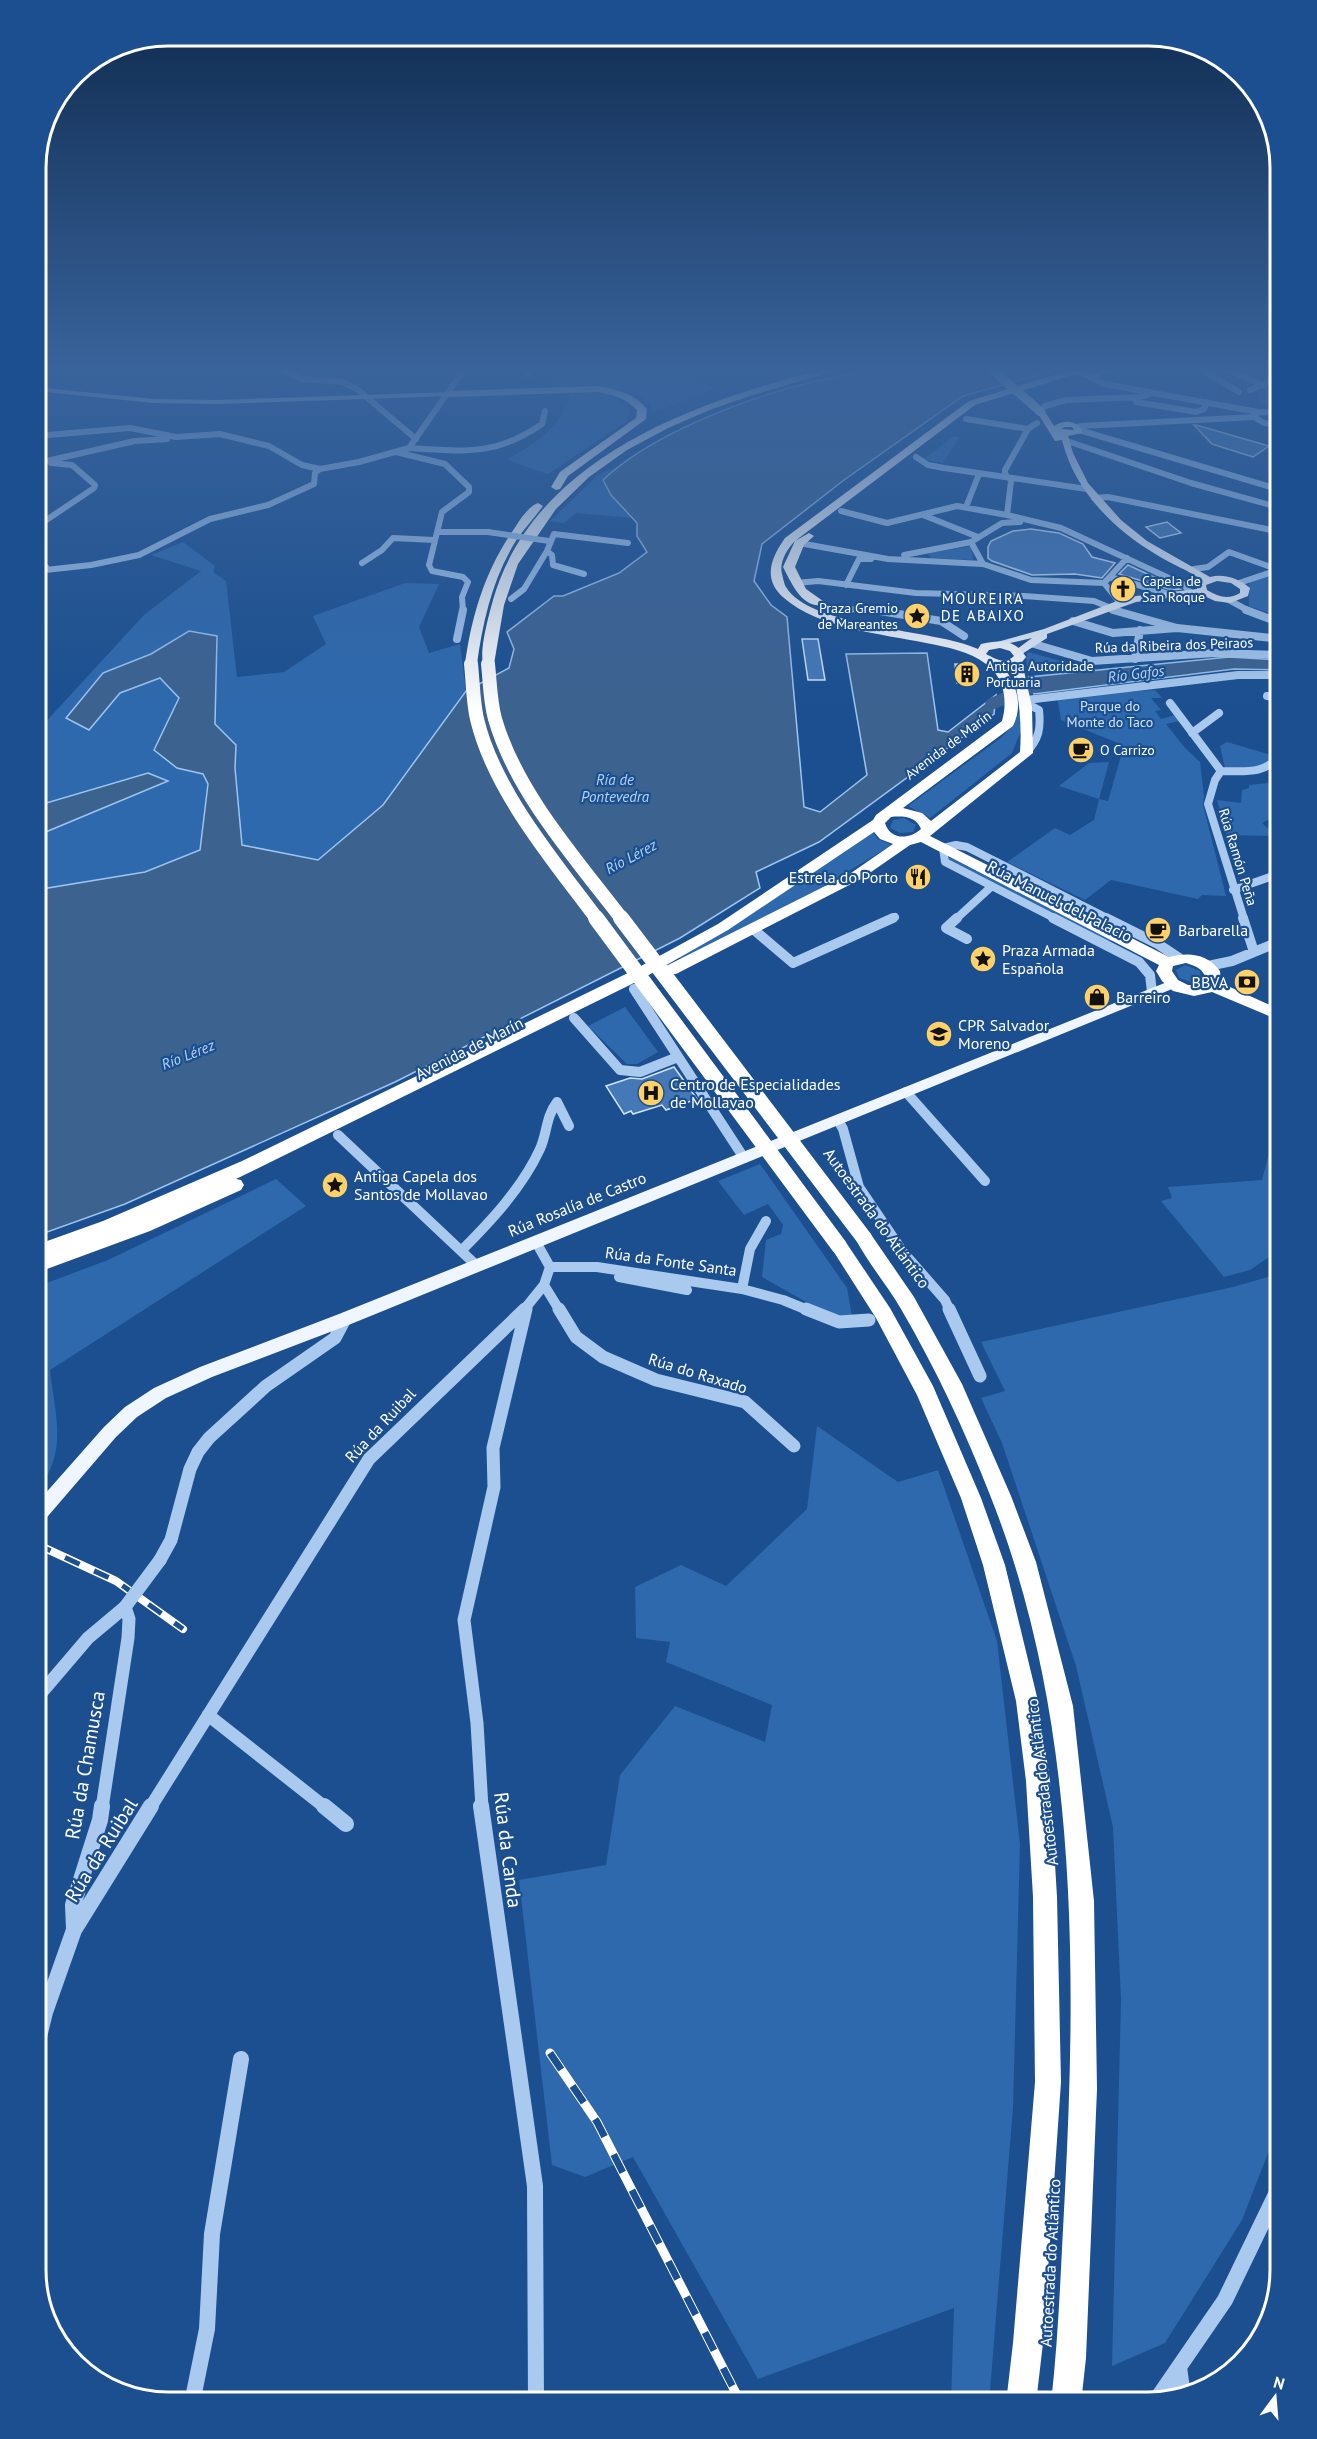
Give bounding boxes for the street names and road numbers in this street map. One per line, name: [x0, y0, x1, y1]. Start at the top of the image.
street label: Rúa da Ribeira dos Peiraos: [1094, 633, 1254, 657]
street label: Avenida de Marín: [901, 707, 995, 783]
street label: Rúa Ramón Peña: [1215, 806, 1261, 908]
street label: Rúa Manuel del Palacio: [984, 856, 1136, 946]
street label: Avenida de Marín: [412, 1012, 526, 1084]
street label: Autoestrada do Atlántico: [819, 1144, 935, 1292]
street label: Rúa Rosalía de Castro: [505, 1167, 649, 1241]
street label: Rúa da Fonte Santa: [604, 1242, 738, 1280]
street label: Rúa do Raxado: [646, 1348, 750, 1398]
street label: Rúa da Ruibal: [340, 1383, 420, 1466]
street label: Rúa da Chamusca: [59, 1689, 111, 1841]
street label: Autoestrada do Atlántico: [1022, 1697, 1062, 1867]
street label: Rúa da Canda: [488, 1791, 528, 1909]
street label: Rúa da Ruibal: [59, 1793, 143, 1907]
street label: Autoestrada do Atlántico: [1036, 2178, 1064, 2348]

